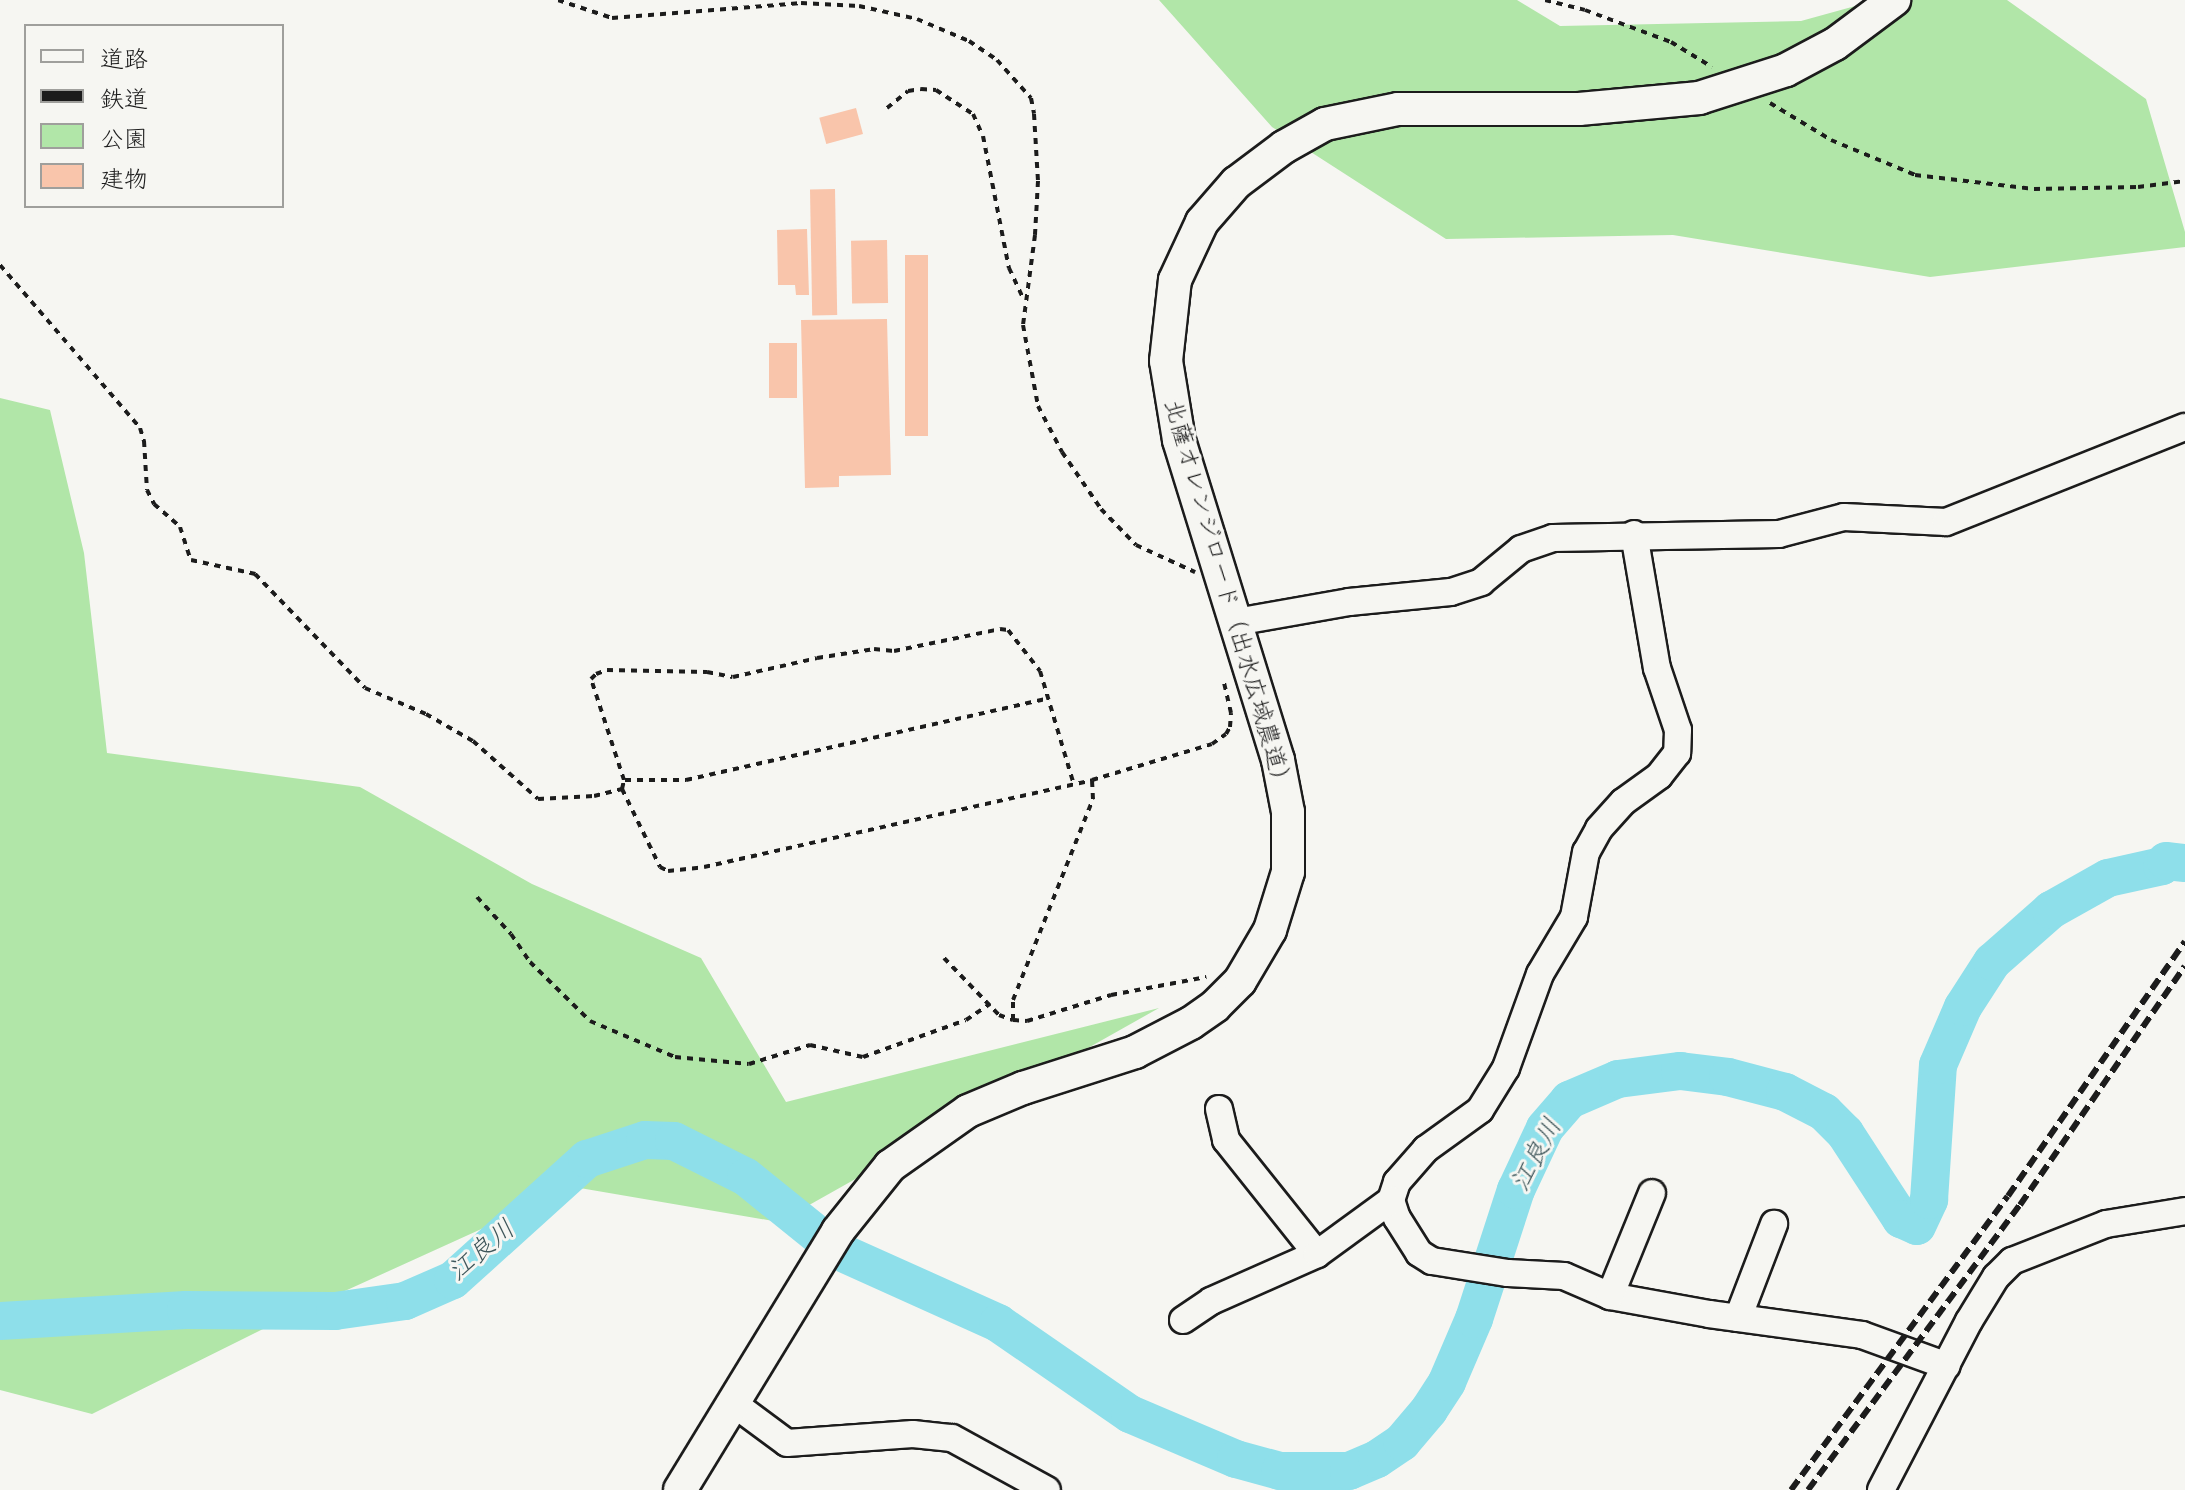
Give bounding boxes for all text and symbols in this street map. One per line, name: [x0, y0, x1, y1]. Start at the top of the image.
legend: [24, 24, 284, 208]
text: 道路: [100, 45, 148, 74]
text: 鉄道: [100, 85, 148, 114]
text: 公園: [100, 125, 148, 154]
text: 建物: [100, 165, 148, 194]
street label: 北薩オレンジロード（出水広域農道）: [1158, 396, 1298, 796]
water label: 江良川: [1505, 1113, 1569, 1197]
water label: 江良川: [442, 1214, 522, 1288]

